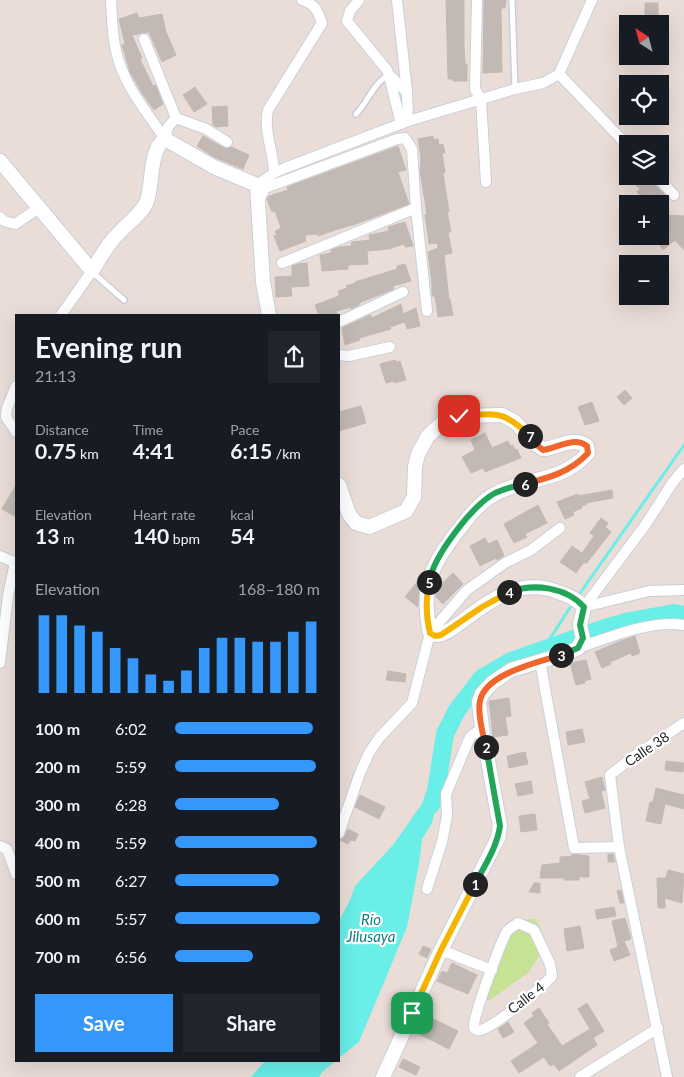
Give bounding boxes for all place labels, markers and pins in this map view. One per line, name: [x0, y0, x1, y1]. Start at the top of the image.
pin: [438, 395, 480, 437]
pin: 7: [518, 424, 542, 448]
pin: 6: [512, 472, 538, 496]
pin: 5: [416, 570, 442, 594]
pin: 4: [496, 580, 522, 604]
pin: 3: [548, 642, 574, 668]
pin: 2: [474, 734, 498, 760]
pin: 1: [462, 872, 488, 896]
pin: [391, 992, 433, 1034]

